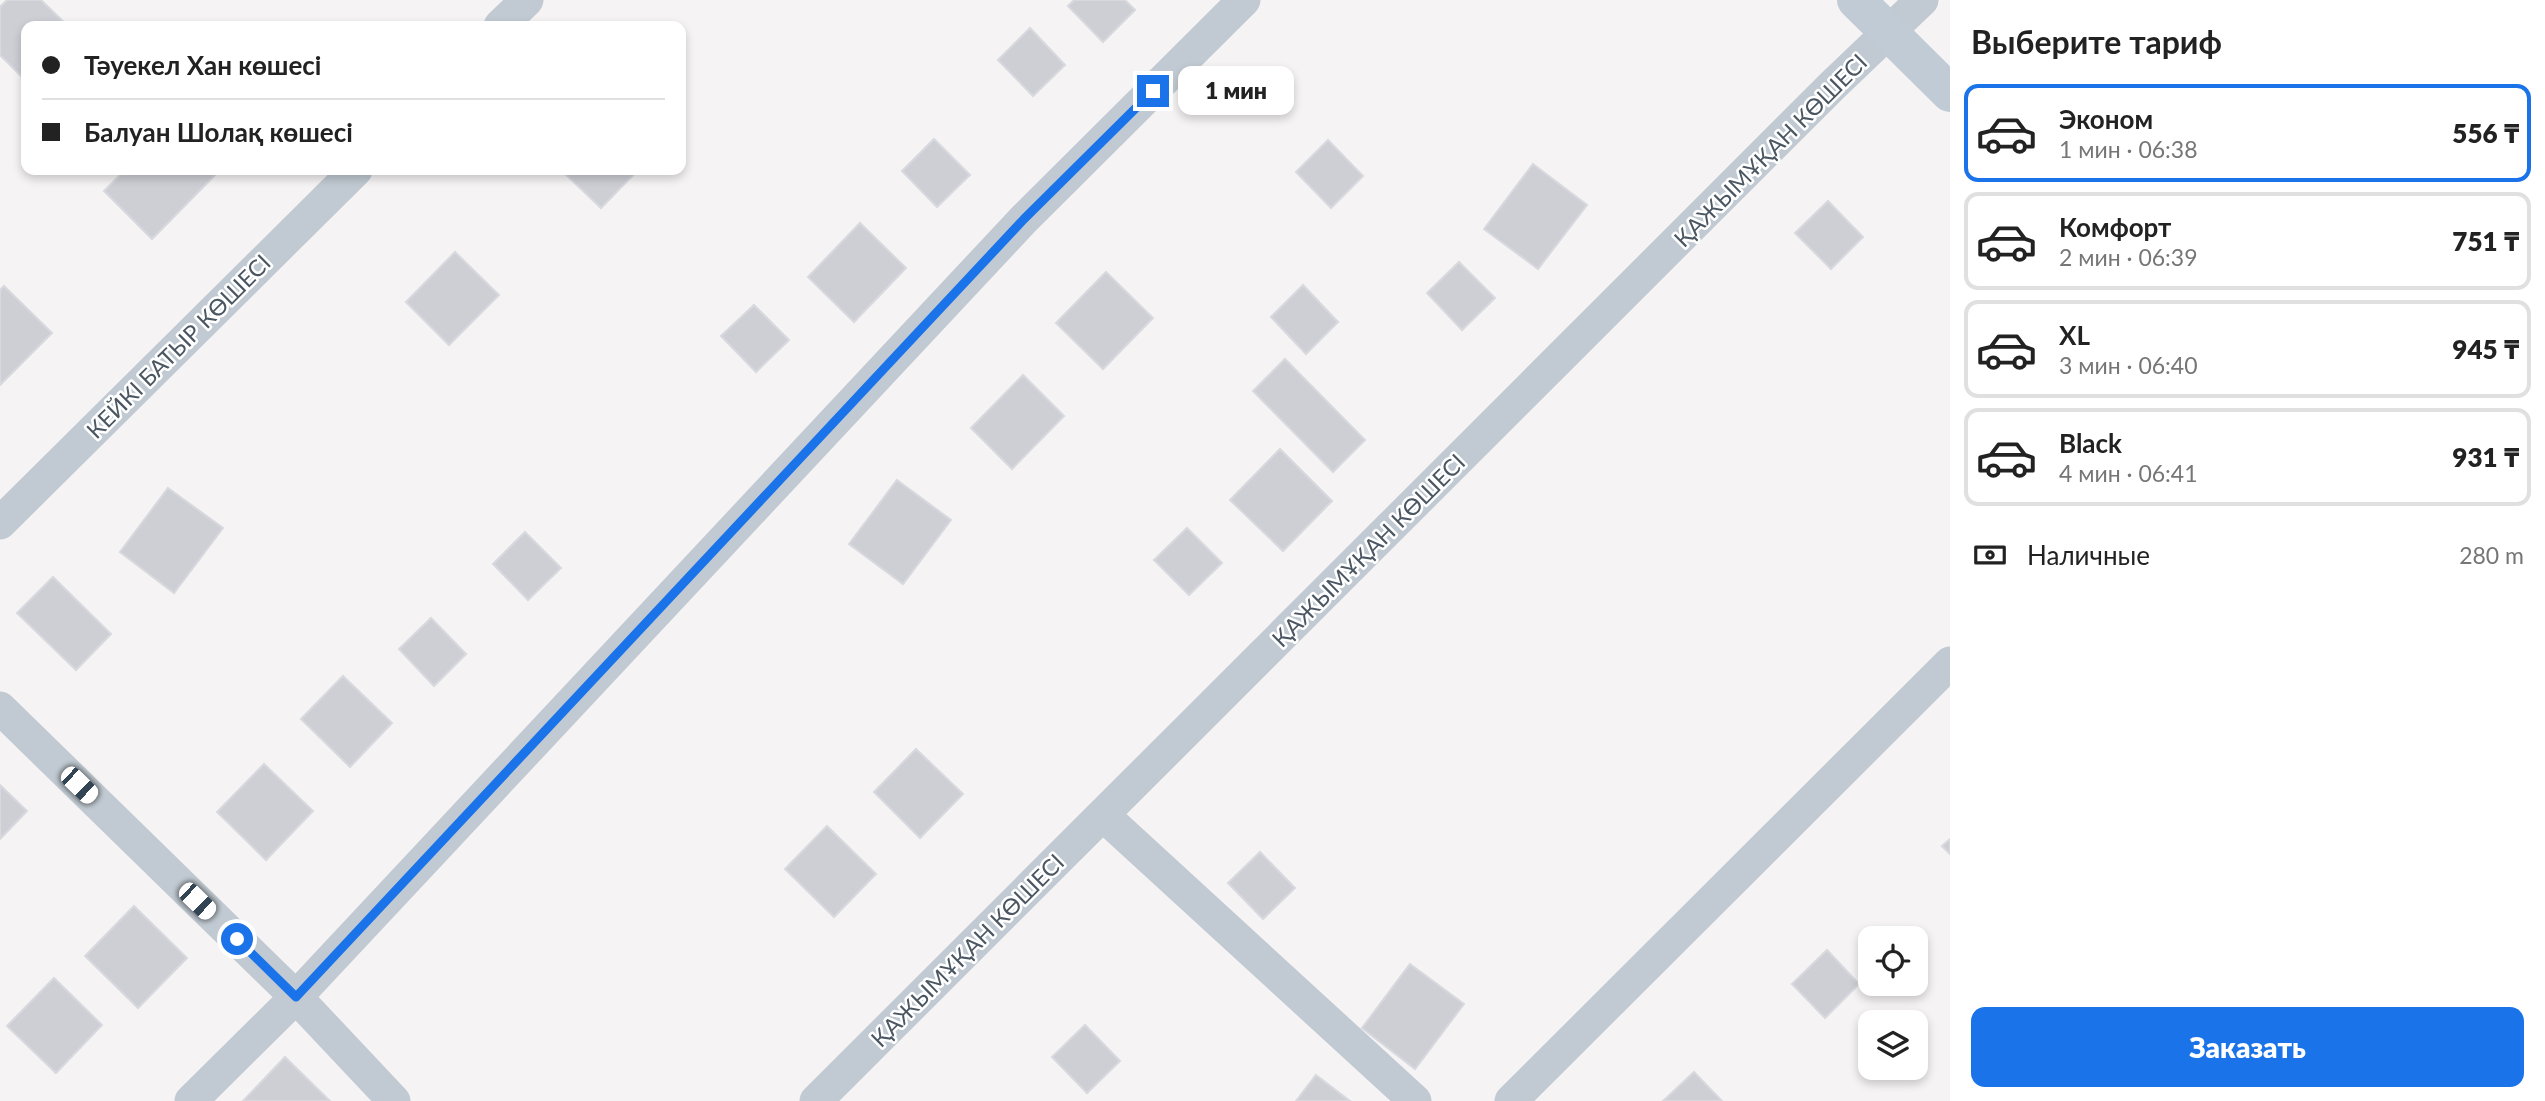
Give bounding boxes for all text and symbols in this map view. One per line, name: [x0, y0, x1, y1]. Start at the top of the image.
text: Выберите тариф: [1971, 22, 2222, 61]
street label: ҚАЖЫМҰҚАН КӨШЕСІ: [1668, 48, 1872, 252]
text: Тәуекел Хан көшесі: [84, 49, 321, 81]
callout: 1 мин: [1178, 66, 1293, 116]
route end: [1137, 75, 1169, 107]
text: 1 мин: [1205, 76, 1267, 104]
icon: car: [1975, 102, 2038, 165]
text: Эконом: [2059, 103, 2153, 135]
text: Балуан Шолақ көшесі: [84, 116, 353, 148]
text: 556 ₸: [2452, 117, 2520, 149]
text: 1 мин · 06:38: [2059, 135, 2198, 163]
icon: car: [1975, 210, 2038, 273]
text: Комфорт: [2059, 211, 2171, 243]
text: 751 ₸: [2452, 225, 2520, 257]
text: 2 мин · 06:39: [2059, 243, 2198, 271]
street label: КЕЙКІ БАТЫР КӨШЕСІ: [80, 248, 276, 444]
icon: car: [1975, 318, 2038, 381]
text: XL: [2059, 319, 2090, 351]
text: 945 ₸: [2452, 333, 2520, 365]
text: 3 мин · 06:40: [2059, 351, 2198, 379]
icon: car: [1975, 426, 2038, 489]
text: Black: [2059, 427, 2122, 459]
text: 931 ₸: [2452, 441, 2520, 473]
street label: ҚАЖЫМҰҚАН КӨШЕСІ: [1266, 448, 1470, 652]
text: 4 мин · 06:41: [2059, 459, 2198, 487]
icon: cash: [1971, 536, 2009, 574]
text: Наличные: [2027, 539, 2150, 571]
text: 280 m: [2459, 541, 2524, 569]
car: [57, 763, 102, 807]
street label: ҚАЖЫМҰҚАН КӨШЕСІ: [865, 848, 1069, 1052]
car: [175, 879, 220, 923]
route start: [221, 923, 253, 955]
map controls: [1858, 926, 1928, 1080]
button: locate: [1858, 926, 1928, 996]
button: Заказать: [1971, 1007, 2524, 1087]
button: layers: [1858, 1010, 1928, 1080]

